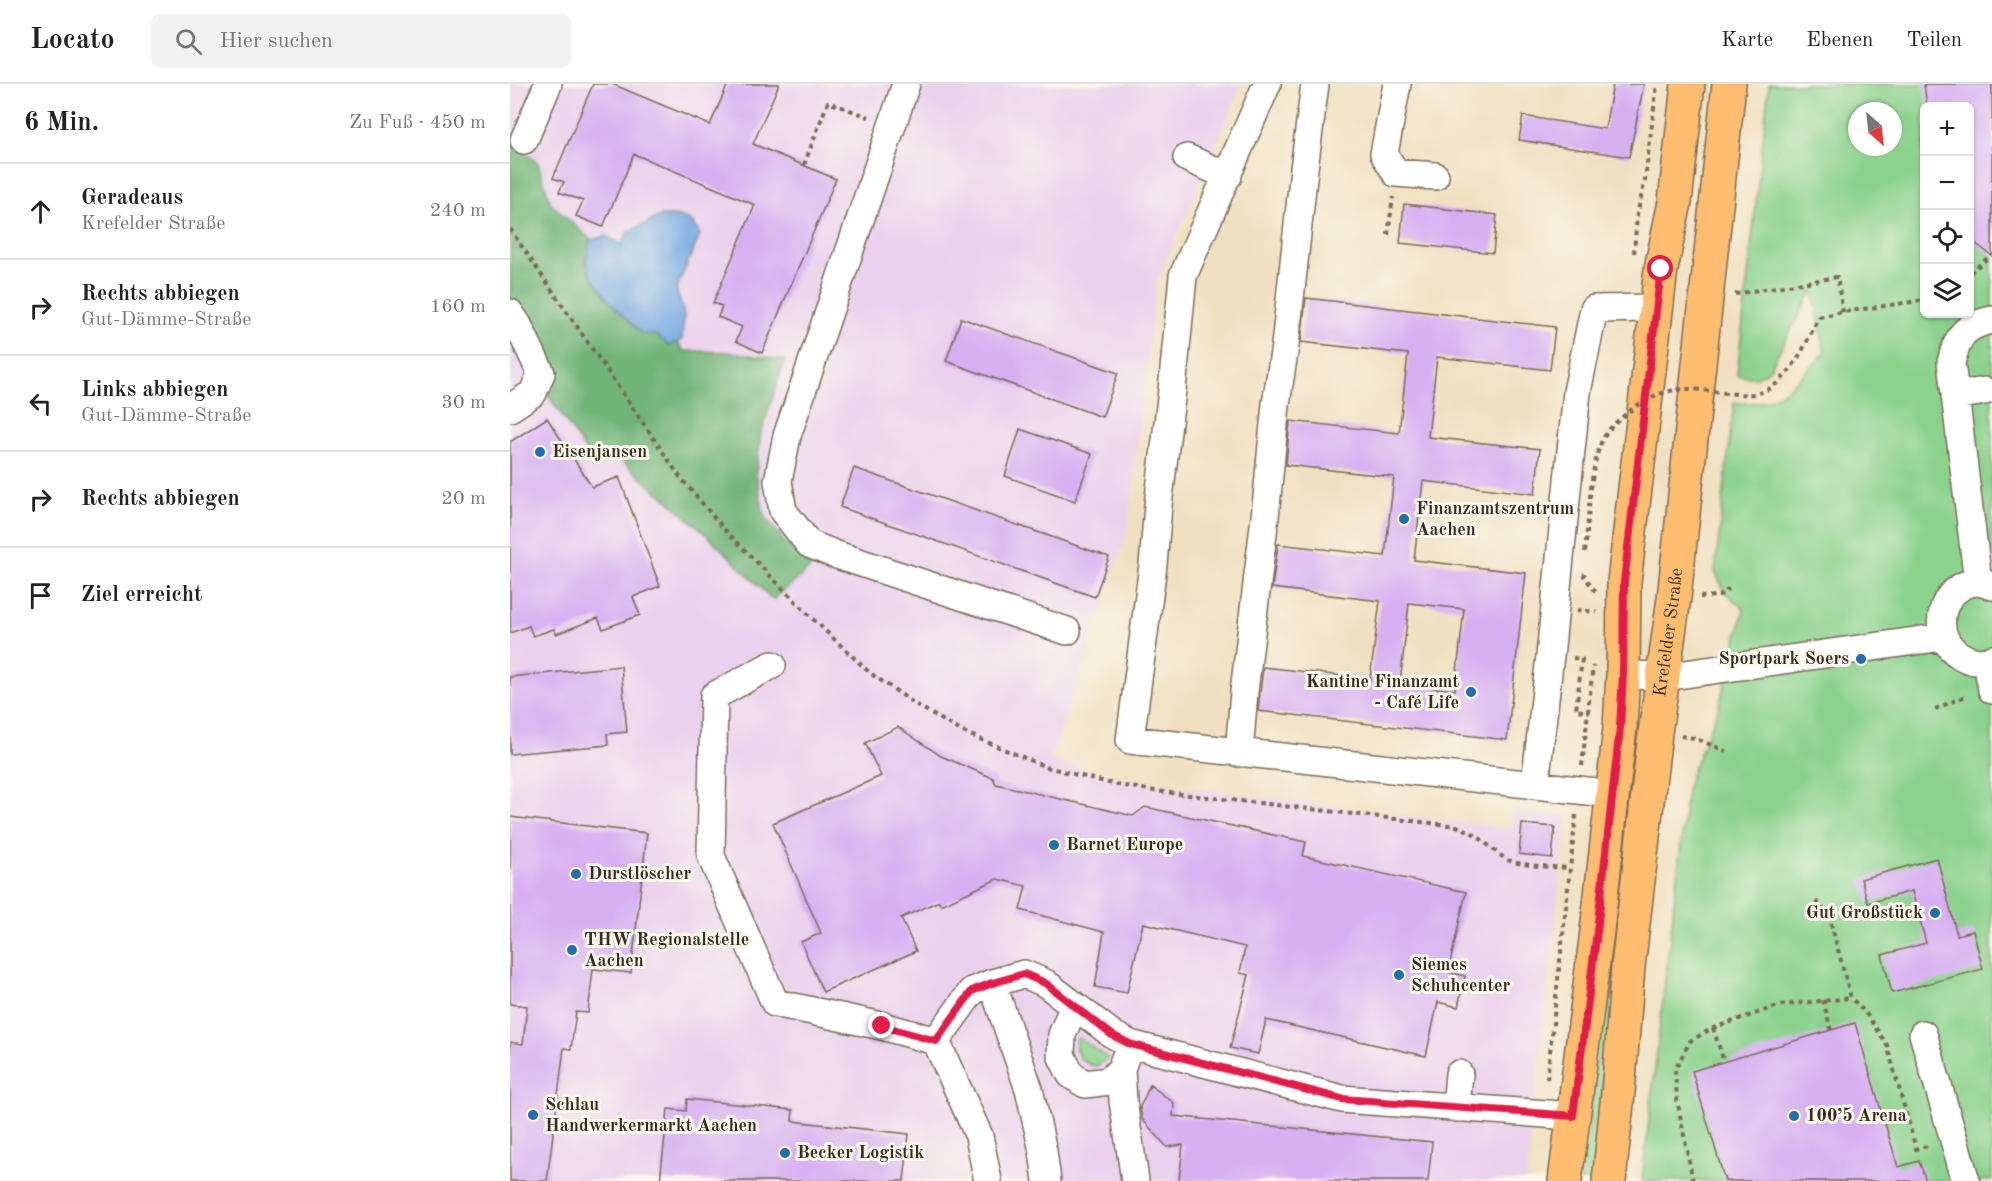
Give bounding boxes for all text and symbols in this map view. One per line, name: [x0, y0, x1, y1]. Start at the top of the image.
search box: [151, 14, 571, 68]
icon: search: [172, 25, 205, 58]
text: Locato: [30, 27, 115, 55]
text: Hier suchen: [220, 30, 333, 52]
text: Karte: [1721, 30, 1773, 51]
text: Ebenen: [1806, 30, 1873, 51]
text: Teilen: [1906, 30, 1962, 51]
north arrow: [1848, 102, 1902, 156]
map controls: [1920, 102, 1974, 318]
button: +: [1920, 102, 1974, 156]
text: 6 Min.: [24, 110, 99, 136]
text: Zu Fuß · 450 m: [349, 113, 486, 133]
button: −: [1920, 156, 1974, 210]
text: Geradeaus: [81, 187, 183, 209]
icon: ahead: [24, 195, 57, 228]
text: 240 m: [430, 201, 486, 221]
button: locate: [1920, 210, 1974, 264]
text: Krefelder Straße: [81, 214, 225, 234]
route start: [1647, 255, 1673, 281]
button: layers: [1920, 264, 1974, 318]
text: Rechts abbiegen: [81, 283, 240, 305]
icon: right: [24, 291, 57, 324]
text: 160 m: [430, 297, 486, 317]
text: Gut-Dämme-Straße: [81, 310, 252, 330]
text: Links abbiegen: [81, 379, 229, 401]
icon: left: [24, 387, 57, 420]
text: 30 m: [441, 393, 486, 413]
text: Gut-Dämme-Straße: [81, 406, 252, 426]
place label: Eisenjansen: [552, 443, 647, 461]
marker: Eisenjansen: [533, 445, 547, 459]
icon: right: [24, 483, 57, 516]
text: Rechts abbiegen: [81, 488, 240, 510]
text: 20 m: [441, 489, 486, 509]
place label: Finanzamtszentrum Aachen: [1416, 500, 1574, 539]
marker: Finanzamtszentrum Aachen: [1397, 512, 1411, 526]
street label: Krefelder Straße: [1651, 567, 1686, 698]
icon: arrive: [24, 579, 57, 612]
text: Ziel erreicht: [81, 584, 202, 606]
place label: Sportpark Soers: [1718, 650, 1849, 668]
marker: Sportpark Soers: [1854, 652, 1868, 666]
place label: Kantine Finanzamt - Café Life: [1306, 673, 1459, 712]
marker: Kantine Finanzamt - Café Life: [1464, 685, 1478, 699]
place label: Barnet Europe: [1066, 836, 1183, 854]
marker: Barnet Europe: [1047, 838, 1061, 852]
place label: Durstlöscher: [588, 865, 692, 883]
marker: Durstlöscher: [569, 867, 583, 881]
place label: Gut Großstück: [1806, 904, 1923, 922]
marker: Gut Großstück: [1928, 906, 1942, 920]
place label: THW Regionalstelle Aachen: [584, 931, 749, 970]
marker: THW Regionalstelle Aachen: [565, 943, 579, 957]
place label: Siemes Schuhcenter: [1411, 956, 1511, 995]
marker: Siemes Schuhcenter: [1392, 968, 1406, 982]
route end: [868, 1012, 894, 1038]
place label: Schlau Handwerkermarkt Aachen: [545, 1096, 757, 1135]
place label: 100’5 Arena: [1806, 1107, 1907, 1125]
marker: Schlau Handwerkermarkt Aachen: [526, 1108, 540, 1122]
marker: 100’5 Arena: [1787, 1109, 1801, 1123]
place label: Becker Logistik: [797, 1144, 924, 1162]
marker: Becker Logistik: [778, 1146, 792, 1160]

